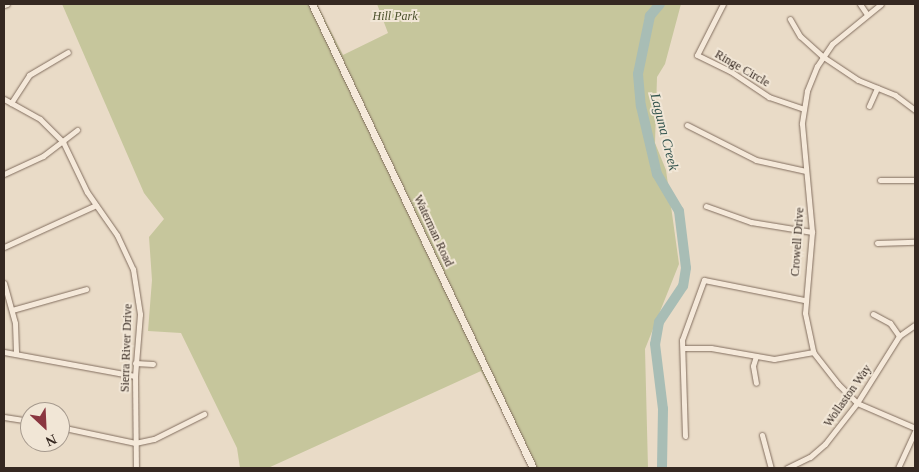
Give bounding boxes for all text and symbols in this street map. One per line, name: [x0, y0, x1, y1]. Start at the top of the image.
park label: Hill Park: [373, 10, 417, 24]
street label: Ringe Circle: [712, 48, 772, 90]
water label: Laguna Creek: [646, 92, 682, 172]
street label: Waterman Road: [410, 193, 456, 269]
street label: Crowell Drive: [788, 207, 808, 277]
street label: Sierra River Drive: [118, 303, 136, 393]
street label: Wollaston Way: [821, 362, 875, 430]
north arrow: [20, 402, 70, 452]
text: N: [43, 431, 59, 449]

